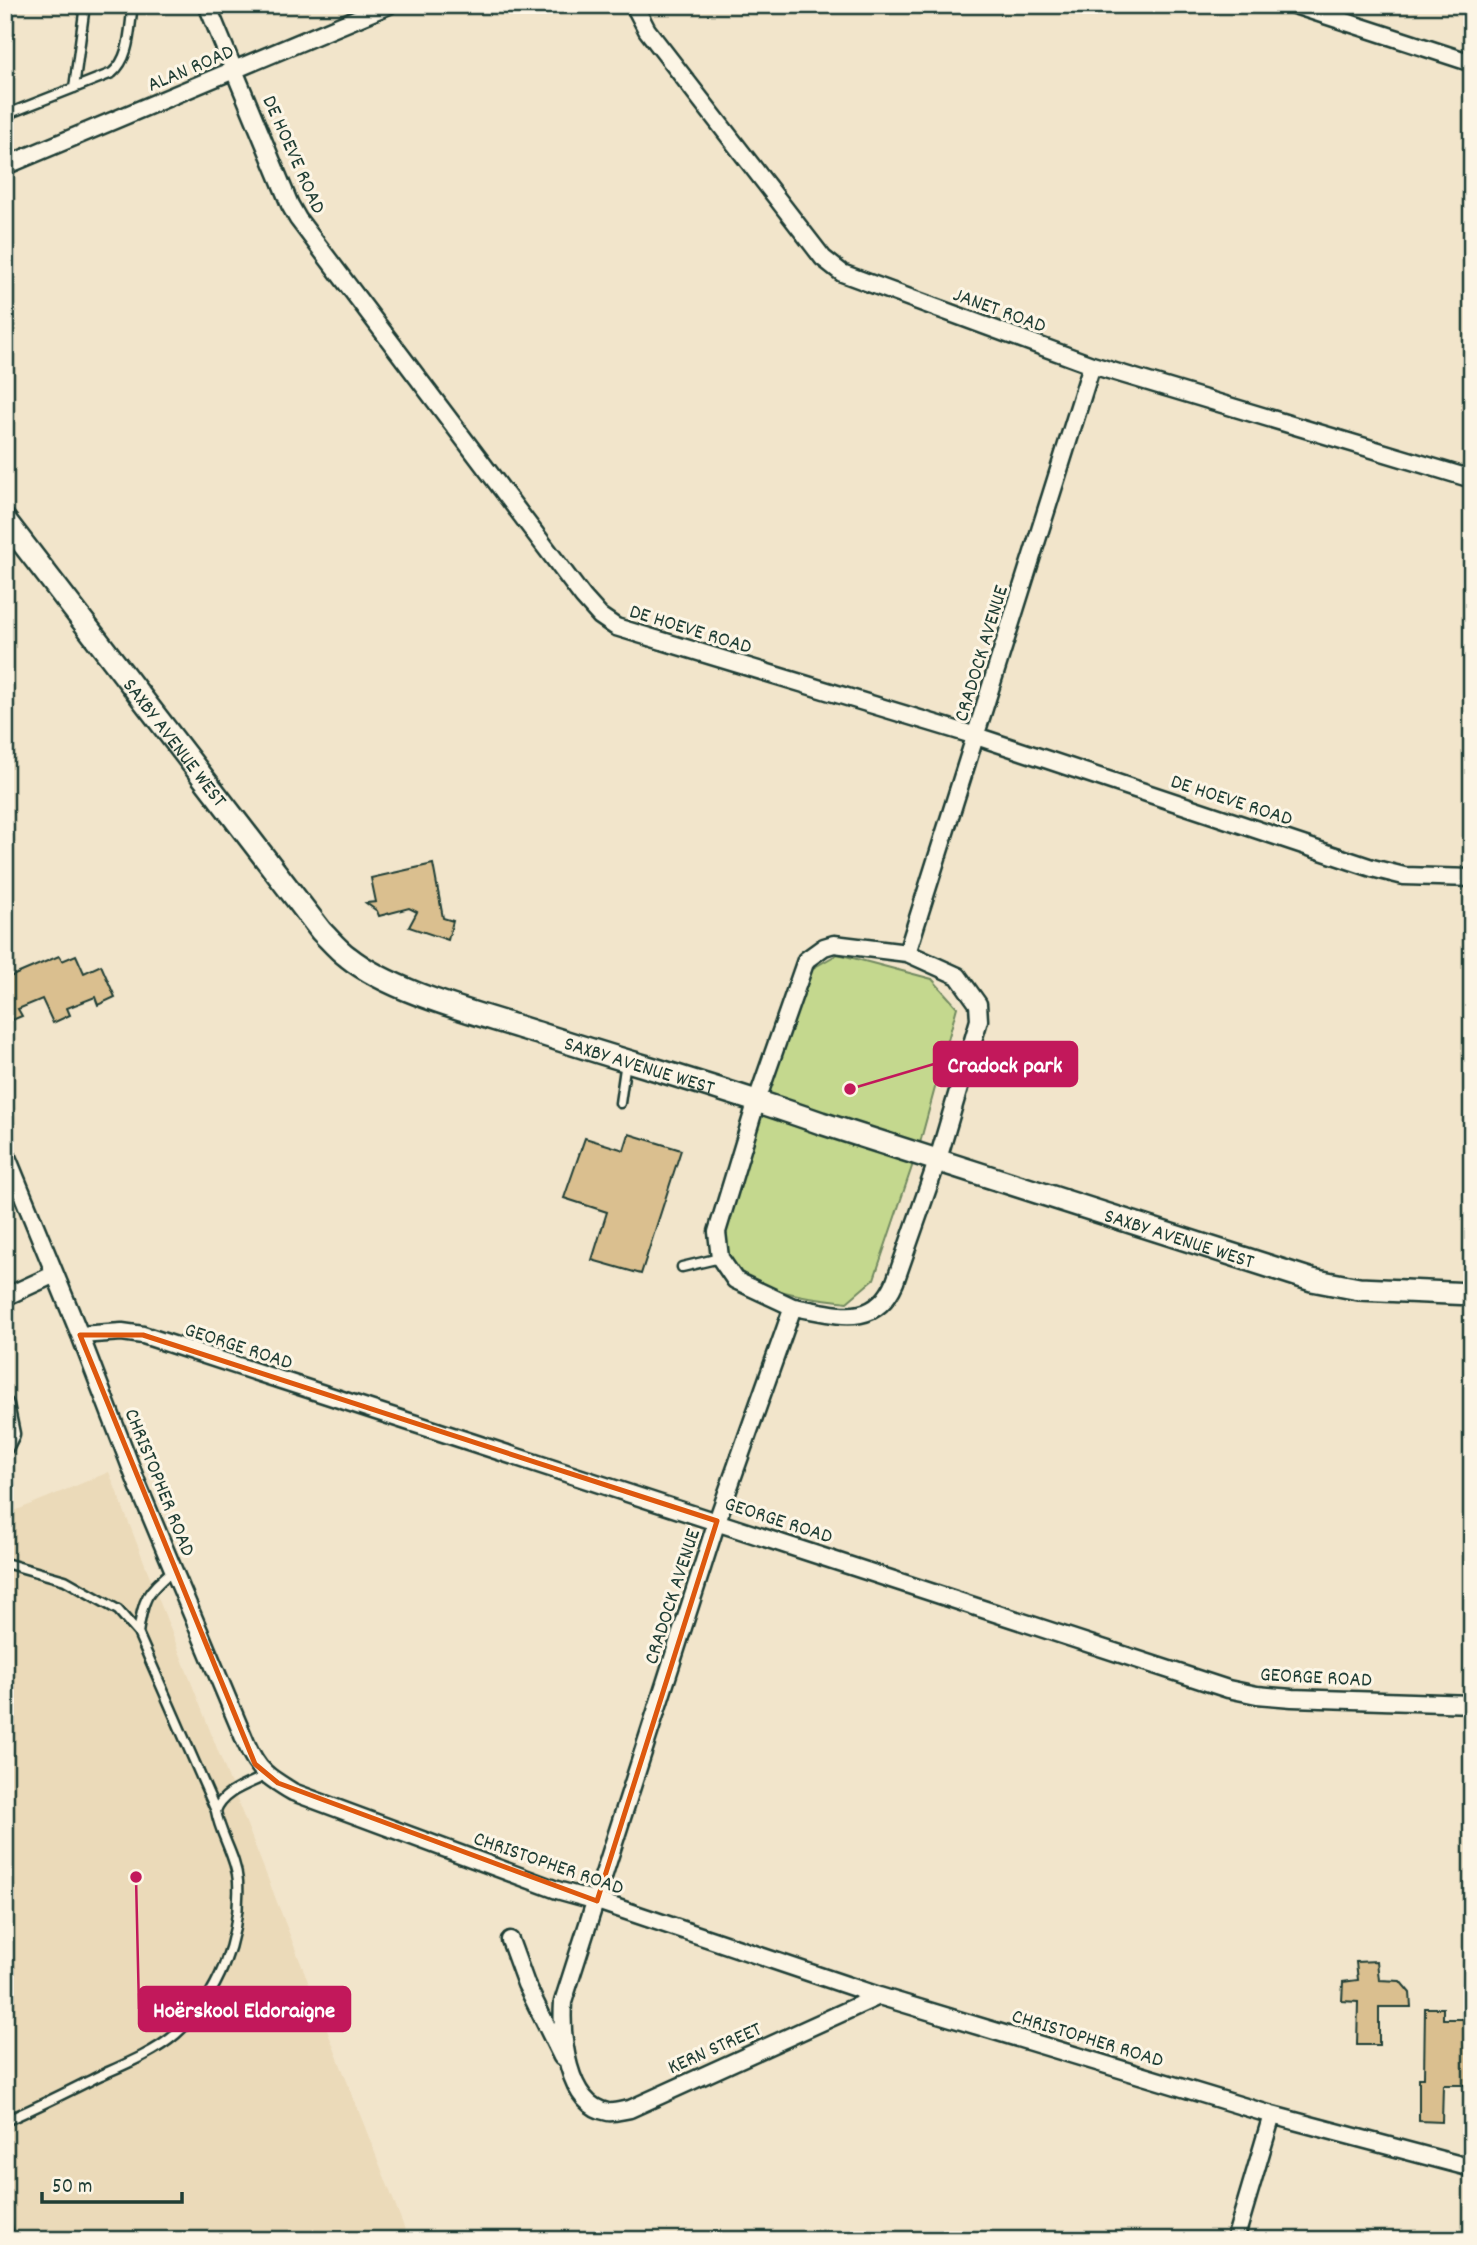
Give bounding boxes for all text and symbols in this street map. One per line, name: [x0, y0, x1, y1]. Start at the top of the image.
street label: ALAN ROAD: [143, 38, 239, 101]
street label: DE HOEVE ROAD: [253, 91, 332, 219]
street label: JANET ROAD: [948, 281, 1050, 343]
street label: CRADOCK AVENUE: [948, 582, 1018, 726]
street label: DE HOEVE ROAD: [625, 598, 755, 664]
street label: SAXBY AVENUE WEST: [114, 673, 233, 815]
street label: DE HOEVE ROAD: [1166, 768, 1296, 836]
street label: SAXBY AVENUE WEST: [560, 1030, 718, 1105]
callout: Cradock park: [934, 1042, 1077, 1086]
text: Cradock park: [947, 1051, 1063, 1084]
street label: SAXBY AVENUE WEST: [1100, 1202, 1258, 1279]
street label: GEORGE ROAD: [180, 1316, 296, 1379]
street label: CHRISTOPHER ROAD: [115, 1405, 202, 1562]
street label: GEORGE ROAD: [720, 1490, 836, 1553]
street label: CRADOCK AVENUE: [638, 1525, 710, 1669]
street label: GEORGE ROAD: [1259, 1661, 1373, 1697]
street label: CHRISTOPHER ROAD: [469, 1825, 627, 1905]
callout: Hoërskool Eldoraigne: [139, 1987, 350, 2031]
text: Hoërskool Eldoraigne: [153, 1996, 335, 2029]
street label: CHRISTOPHER ROAD: [1008, 2003, 1167, 2077]
street label: KERN STREET: [663, 2015, 768, 2084]
scale bar: [42, 2161, 182, 2205]
text: 50 m: [52, 2173, 92, 2203]

